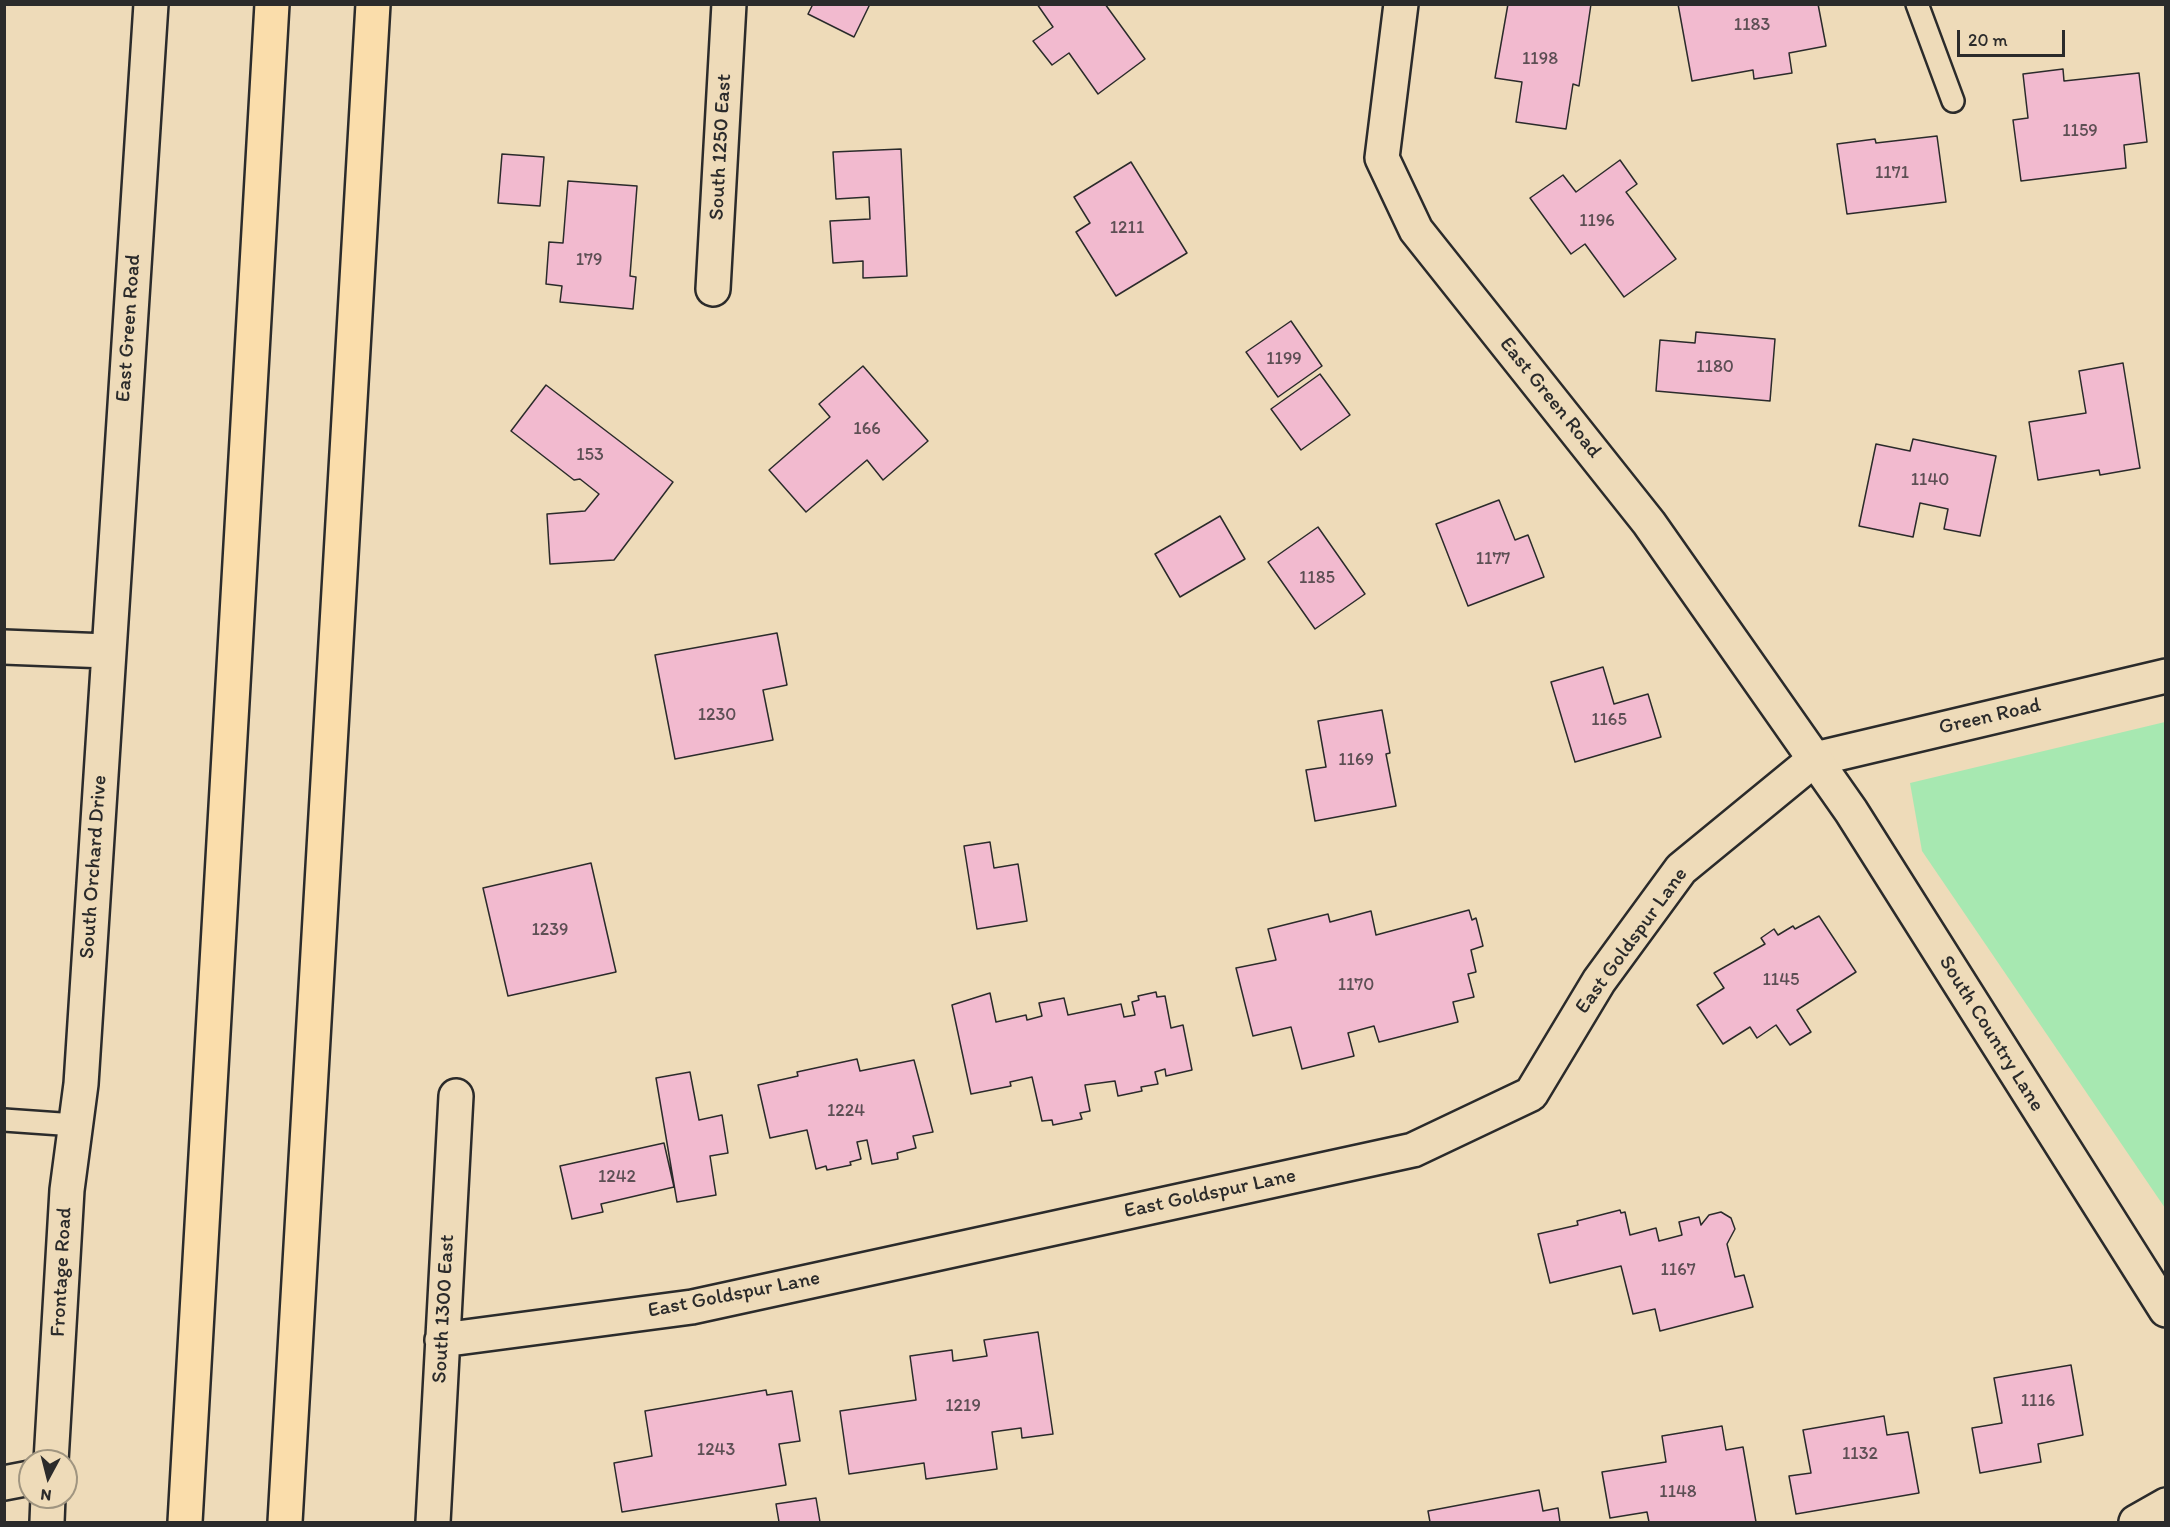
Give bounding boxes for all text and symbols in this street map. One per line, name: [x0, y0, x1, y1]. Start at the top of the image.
house number: 1183: [1734, 14, 1770, 36]
scale bar: [1960, 18, 2068, 56]
text: 20 m: [1968, 29, 2008, 51]
house number: 1198: [1522, 48, 1558, 70]
street label: South 1250 East: [705, 73, 737, 221]
house number: 1159: [2062, 120, 2098, 142]
house number: 1171: [1875, 162, 1909, 184]
house number: 1196: [1579, 210, 1615, 232]
house number: 1211: [1110, 217, 1144, 239]
house number: 179: [576, 249, 602, 271]
street label: East Green Road: [111, 253, 147, 403]
street label: East Green Road: [1494, 332, 1606, 464]
house number: 1199: [1266, 348, 1302, 370]
house number: 1180: [1696, 356, 1734, 378]
house number: 166: [853, 418, 881, 440]
house number: 153: [576, 444, 604, 466]
house number: 1140: [1911, 469, 1949, 491]
house number: 1177: [1476, 548, 1510, 570]
house number: 1185: [1299, 567, 1335, 589]
street label: Green Road: [1937, 693, 2043, 741]
house number: 1230: [698, 704, 736, 726]
house number: 1165: [1591, 709, 1627, 731]
house number: 1169: [1338, 749, 1374, 771]
street label: South Orchard Drive: [75, 774, 113, 960]
street label: East Goldspur Lane: [1570, 863, 1694, 1019]
house number: 1239: [531, 919, 569, 941]
street label: South Country Lane: [1933, 951, 2049, 1117]
house number: 1145: [1763, 969, 1799, 991]
house number: 1170: [1338, 974, 1374, 996]
house number: 1224: [827, 1100, 865, 1122]
street label: East Goldspur Lane: [1122, 1163, 1298, 1225]
house number: 1242: [598, 1166, 636, 1188]
street label: Frontage Road: [46, 1206, 78, 1338]
street label: South 1300 East: [428, 1234, 460, 1384]
house number: 1167: [1660, 1259, 1696, 1281]
street label: East Goldspur Lane: [646, 1266, 822, 1324]
house number: 1116: [2021, 1390, 2055, 1412]
house number: 1219: [945, 1395, 981, 1417]
house number: 1243: [697, 1439, 735, 1461]
house number: 1132: [1842, 1443, 1878, 1465]
north arrow: [18, 1449, 78, 1509]
house number: 1148: [1659, 1481, 1697, 1503]
text: N: [39, 1485, 53, 1505]

